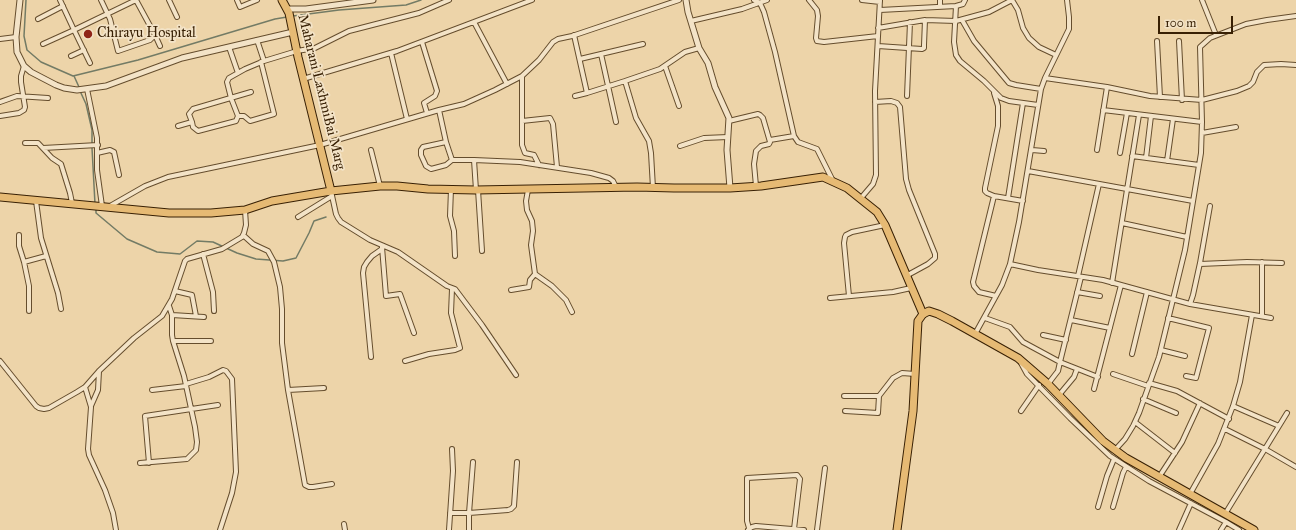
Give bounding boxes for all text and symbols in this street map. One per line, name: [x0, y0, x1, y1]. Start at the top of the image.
scale bar: [1160, 8, 1235, 34]
street label: Maharani LaxhmiBai Marg: [294, 13, 348, 171]
text: 100 m: [1165, 16, 1196, 30]
place label: Chirayu Hospital: [97, 26, 196, 42]
marker: Chirayu Hospital: [82, 28, 94, 40]

